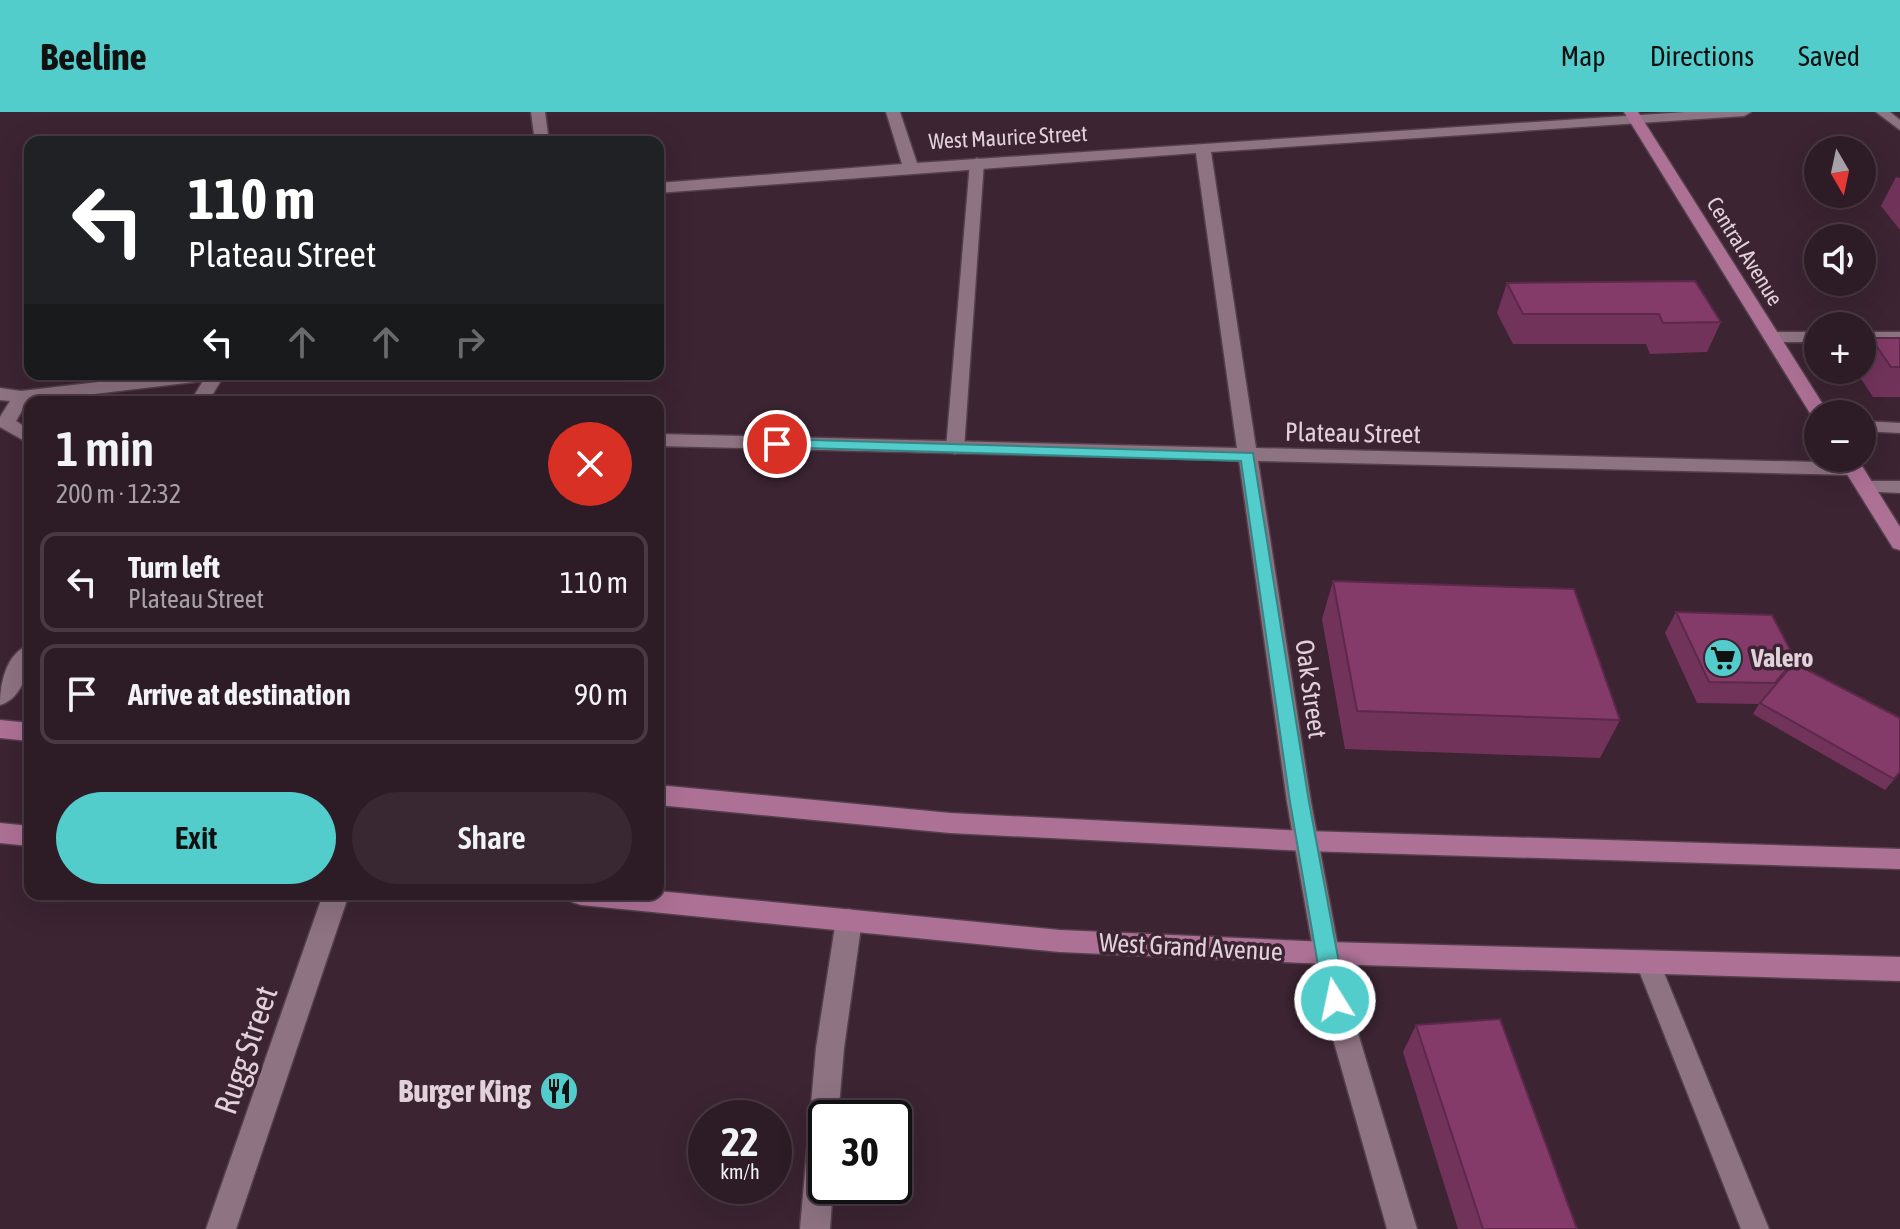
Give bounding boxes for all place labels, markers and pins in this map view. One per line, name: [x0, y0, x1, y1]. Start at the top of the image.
pin: [743, 410, 811, 478]
supermarket icon: Valero: [1702, 637, 1744, 679]
place label: Valero: [1750, 643, 1813, 673]
restaurant icon: Burger King: [538, 1070, 580, 1112]
place label: Burger King: [398, 1072, 531, 1109]

